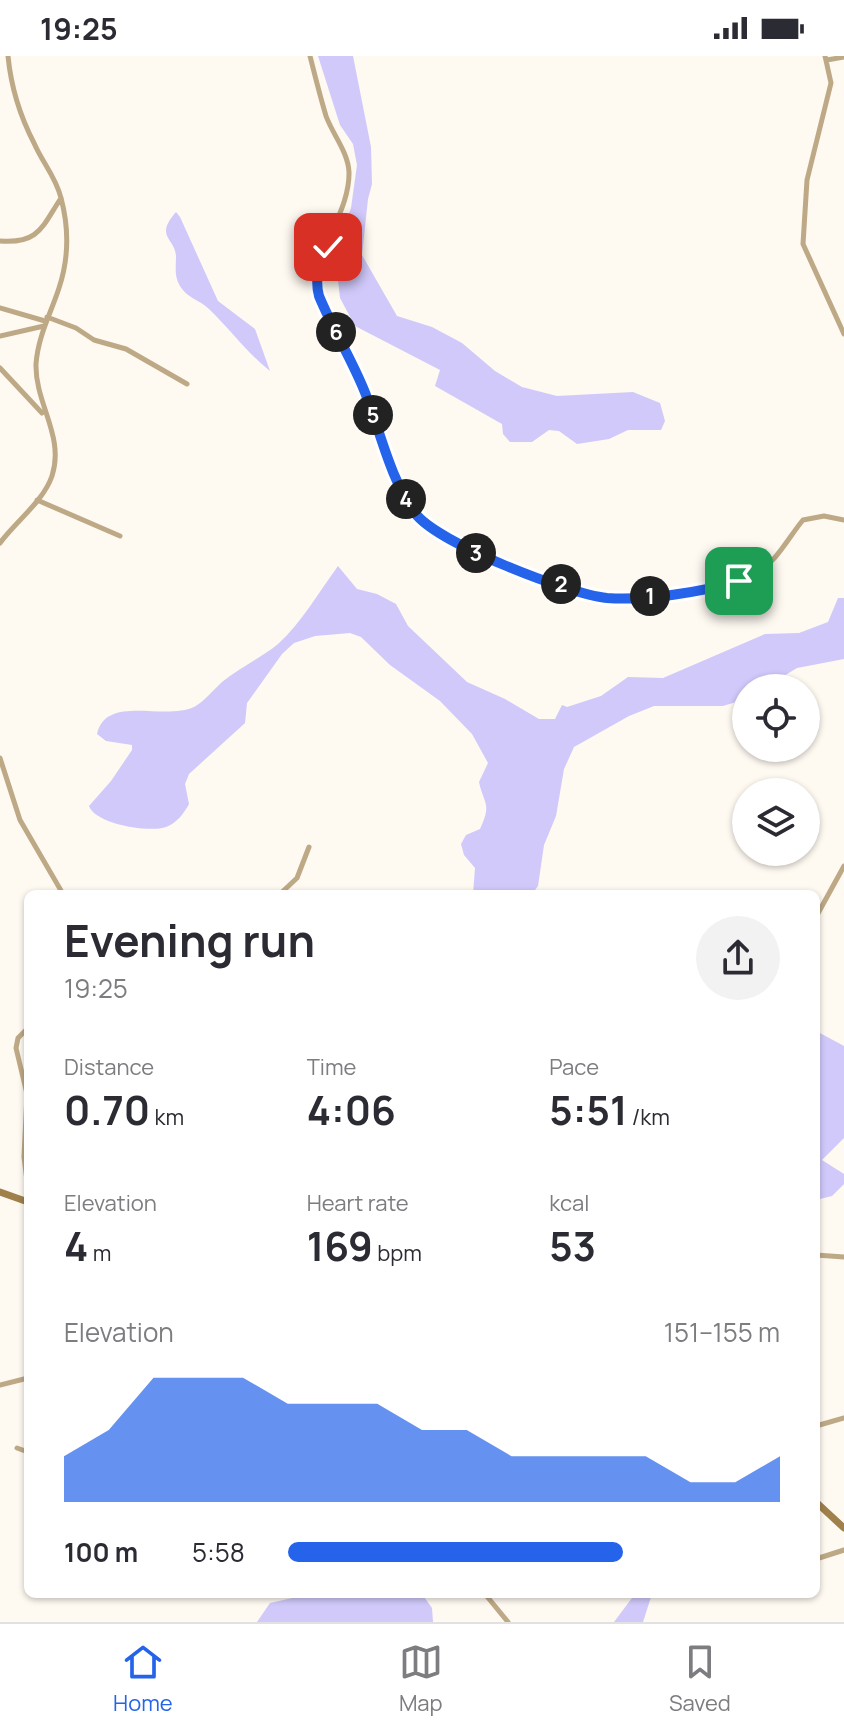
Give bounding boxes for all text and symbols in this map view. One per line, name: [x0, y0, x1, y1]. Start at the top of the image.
text: 19:25: [40, 8, 118, 49]
pin: [294, 213, 362, 281]
icon: check: [306, 225, 350, 269]
pin: 6: [316, 312, 356, 352]
text: 6: [329, 317, 343, 347]
pin: 5: [353, 395, 393, 435]
text: 5: [367, 400, 379, 430]
pin: 4: [386, 479, 426, 519]
text: 4: [399, 484, 413, 514]
pin: 3: [456, 533, 496, 573]
text: 3: [470, 538, 482, 568]
pin: [705, 547, 773, 615]
icon: arrive: [717, 559, 761, 603]
pin: 2: [541, 564, 581, 604]
text: 2: [554, 569, 568, 599]
pin: 1: [630, 576, 670, 616]
text: 1: [645, 581, 655, 611]
map controls: [732, 674, 820, 866]
button: locate: [732, 674, 820, 762]
button: layers: [732, 778, 820, 866]
text: Evening run: [64, 910, 315, 970]
button: share: [696, 916, 780, 1000]
text: 19:25: [64, 970, 128, 1006]
text: Distance: [64, 1052, 154, 1082]
text: Time: [307, 1052, 356, 1082]
text: Pace: [549, 1052, 599, 1082]
text: 0.70: [64, 1082, 150, 1137]
text: 4:06: [307, 1082, 396, 1137]
text: 5:51: [549, 1082, 627, 1137]
text: km: [150, 1102, 184, 1132]
text: /km: [627, 1102, 670, 1132]
text: Elevation: [64, 1188, 157, 1218]
text: Heart rate: [307, 1188, 409, 1218]
text: kcal: [549, 1188, 589, 1218]
text: 4: [64, 1218, 88, 1273]
text: 169: [307, 1218, 373, 1273]
text: 53: [549, 1218, 596, 1273]
text: m: [88, 1238, 111, 1268]
text: bpm: [373, 1238, 422, 1268]
text: Elevation: [64, 1314, 174, 1350]
text: 151–155 m: [664, 1314, 780, 1350]
text: 100 m: [64, 1534, 138, 1570]
text: 5:58: [192, 1534, 245, 1570]
tab: Home: [113, 1640, 173, 1718]
tab: Map: [399, 1640, 443, 1718]
tab: Saved: [669, 1640, 731, 1718]

